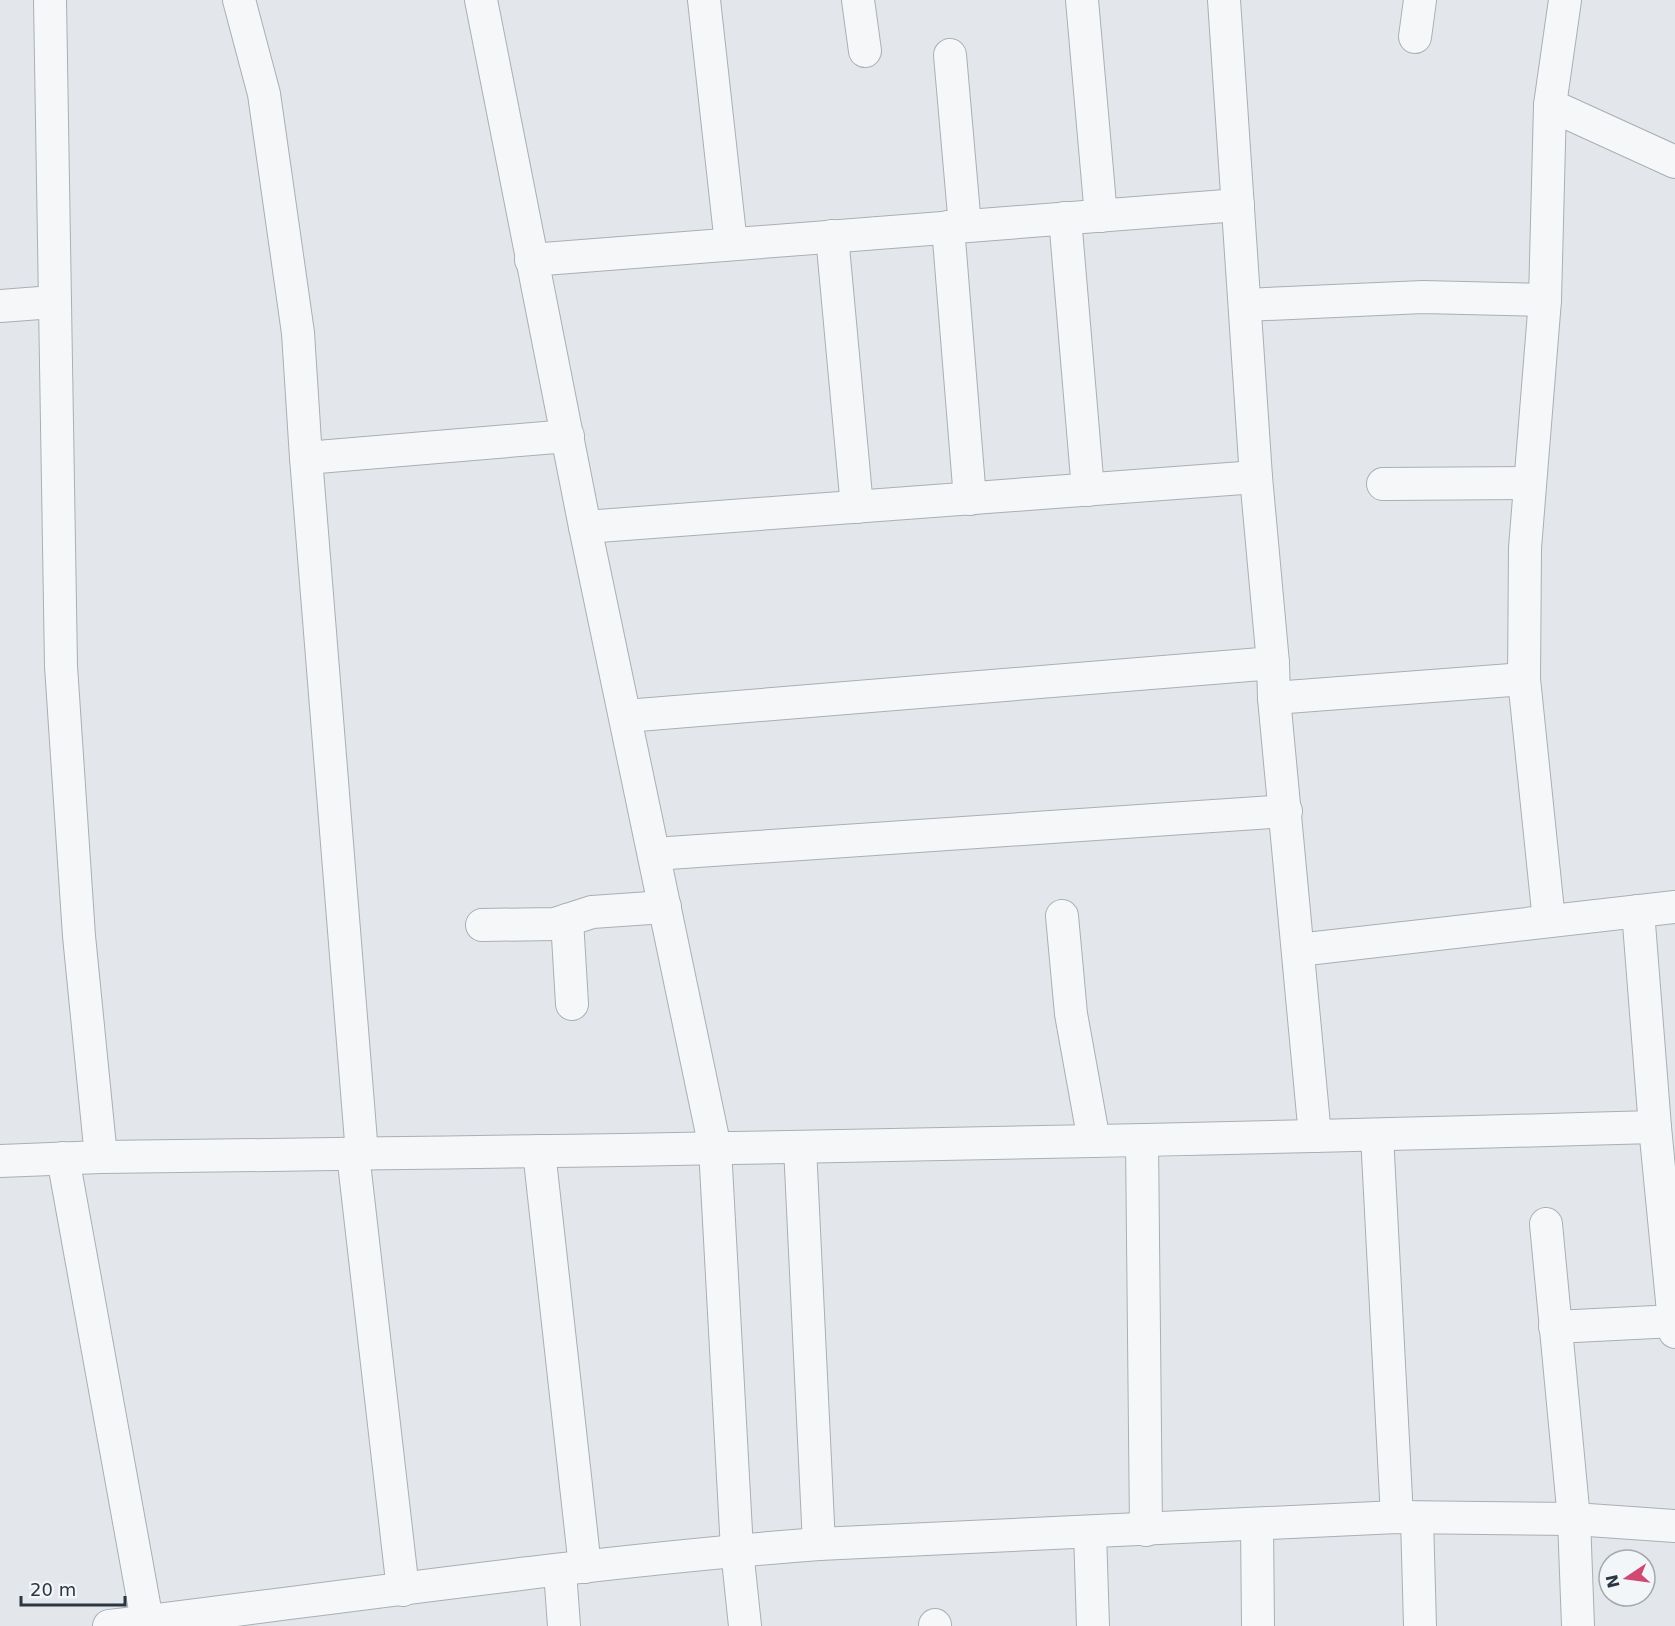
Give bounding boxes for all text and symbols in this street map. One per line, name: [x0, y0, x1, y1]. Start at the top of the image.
north arrow: [1597, 1548, 1657, 1608]
scale bar: [21, 1569, 124, 1607]
text: N: [1602, 1573, 1624, 1590]
text: 20 m: [30, 1579, 76, 1600]

